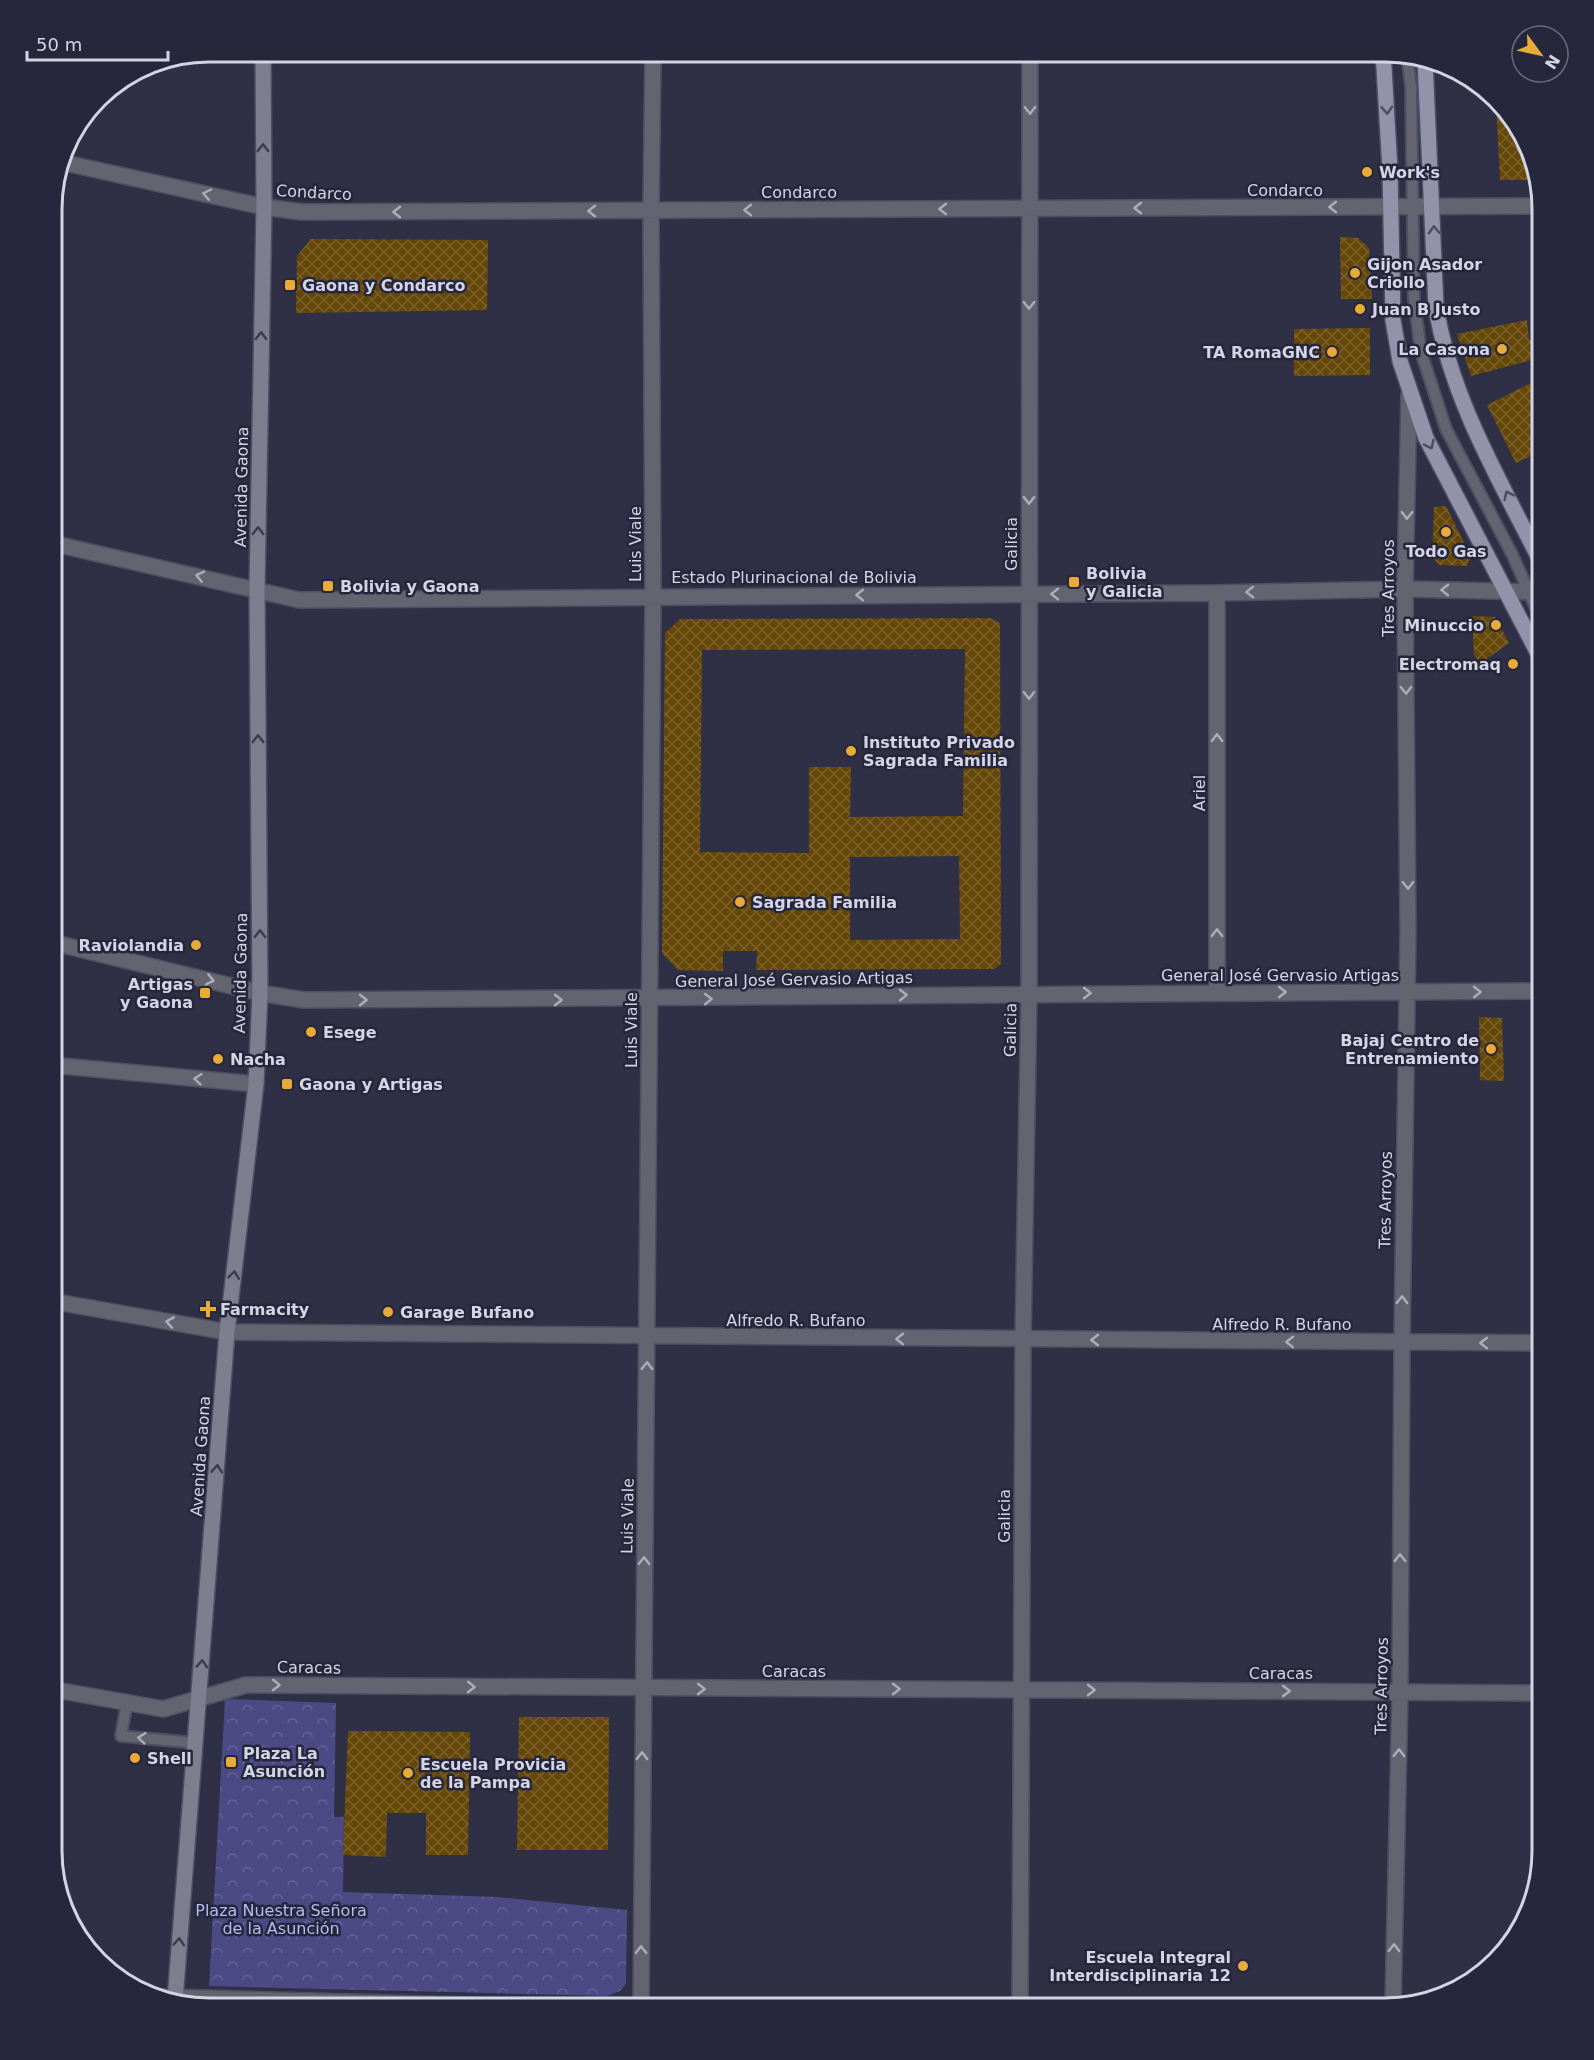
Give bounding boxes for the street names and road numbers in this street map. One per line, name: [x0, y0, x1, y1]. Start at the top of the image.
street label: Condarco: [276, 181, 352, 204]
street label: Condarco: [1247, 181, 1323, 200]
street label: Condarco: [761, 183, 837, 202]
street label: Avenida Gaona: [231, 426, 252, 548]
street label: Luis Viale: [626, 506, 645, 582]
street label: Galicia: [1002, 517, 1021, 571]
street label: Tres Arroyos: [1379, 539, 1398, 638]
street label: Estado Plurinacional de Bolivia: [671, 568, 917, 587]
street label: Ariel: [1190, 775, 1209, 811]
street label: Avenida Gaona: [230, 912, 251, 1034]
street label: General José Gervasio Artigas: [1161, 966, 1399, 985]
street label: General José Gervasio Artigas: [675, 968, 913, 991]
street label: Luis Viale: [622, 992, 641, 1068]
street label: Galicia: [1001, 1003, 1020, 1057]
street label: Tres Arroyos: [1375, 1151, 1396, 1250]
street label: Alfredo R. Bufano: [726, 1311, 866, 1330]
street label: Alfredo R. Bufano: [1212, 1315, 1352, 1334]
street label: Avenida Gaona: [187, 1395, 214, 1517]
street label: Luis Viale: [617, 1478, 638, 1554]
street label: Galicia: [995, 1489, 1014, 1543]
street label: Tres Arroyos: [1371, 1637, 1392, 1736]
street label: Caracas: [277, 1657, 341, 1678]
street label: Caracas: [762, 1662, 826, 1681]
street label: Caracas: [1249, 1664, 1313, 1683]

